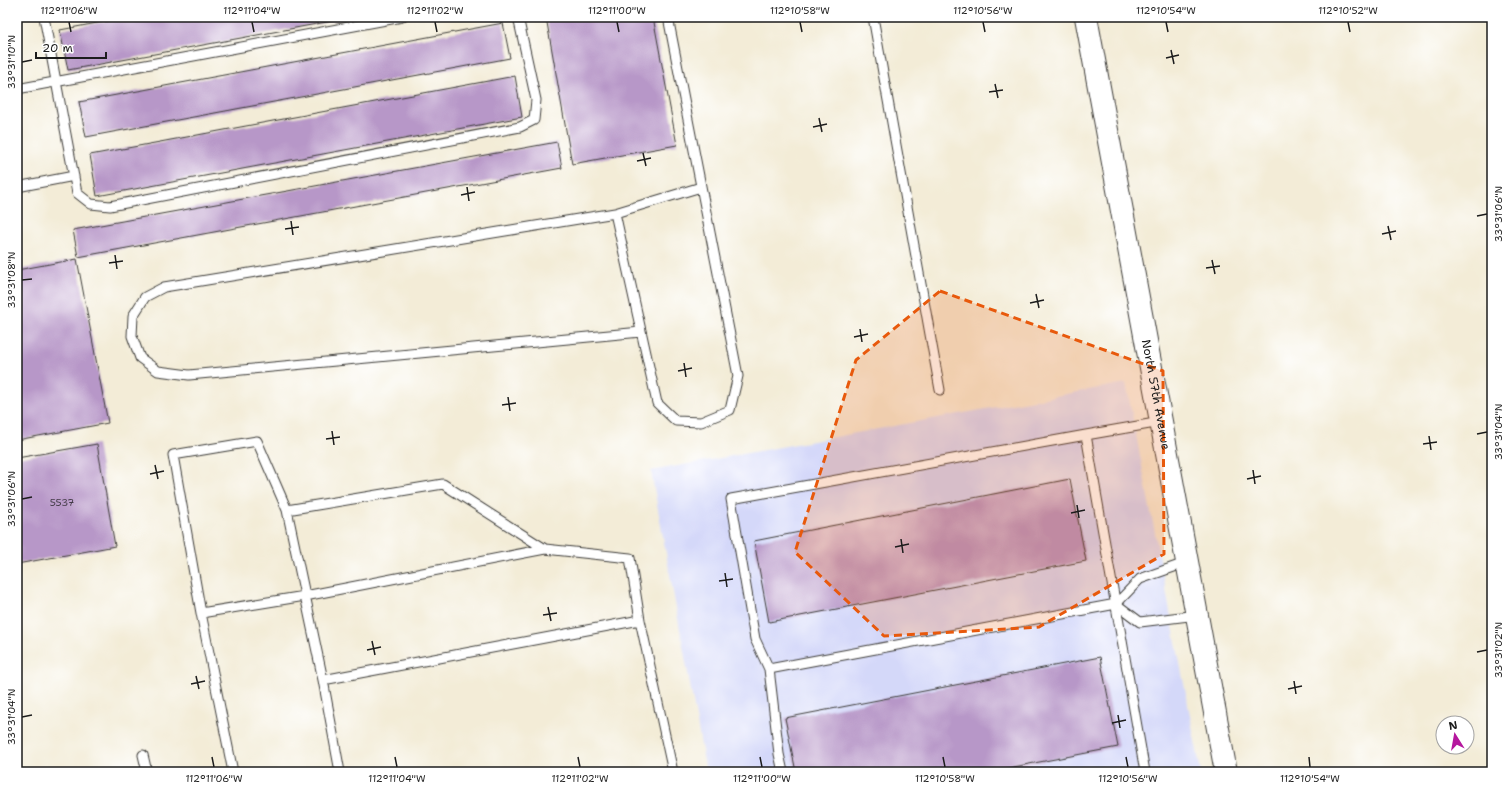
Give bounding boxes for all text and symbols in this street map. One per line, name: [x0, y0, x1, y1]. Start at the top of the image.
text: 112°11'06"W: [40, 4, 98, 17]
text: 112°11'04"W: [223, 4, 281, 17]
text: 112°11'02"W: [406, 4, 464, 17]
text: 112°11'00"W: [588, 4, 646, 17]
text: 112°10'58"W: [770, 4, 830, 17]
text: 112°10'56"W: [953, 4, 1013, 17]
text: 112°10'54"W: [1136, 4, 1196, 17]
text: 112°10'52"W: [1318, 4, 1378, 17]
scale bar: [36, 34, 106, 60]
text: 33°31'10"N: [5, 35, 18, 89]
text: 20 m: [42, 40, 73, 56]
text: 33°31'06"N: [1492, 186, 1505, 242]
text: 33°31'08"N: [5, 252, 18, 308]
street label: North 57th Avenue: [1138, 338, 1174, 451]
text: 33°31'04"N: [1492, 404, 1505, 460]
text: 33°31'06"N: [5, 471, 18, 527]
house number: 5537: [50, 496, 74, 509]
text: 33°31'02"N: [1492, 622, 1505, 678]
text: 33°31'04"N: [5, 689, 18, 745]
north arrow: [1435, 715, 1475, 755]
text: N: [1447, 717, 1459, 734]
text: 112°11'06"W: [185, 772, 243, 785]
text: 112°11'04"W: [368, 772, 426, 785]
text: 112°11'02"W: [551, 772, 609, 785]
text: 112°11'00"W: [733, 772, 791, 785]
text: 112°10'58"W: [915, 772, 975, 785]
text: 112°10'56"W: [1098, 772, 1158, 785]
text: 112°10'54"W: [1280, 772, 1340, 785]

